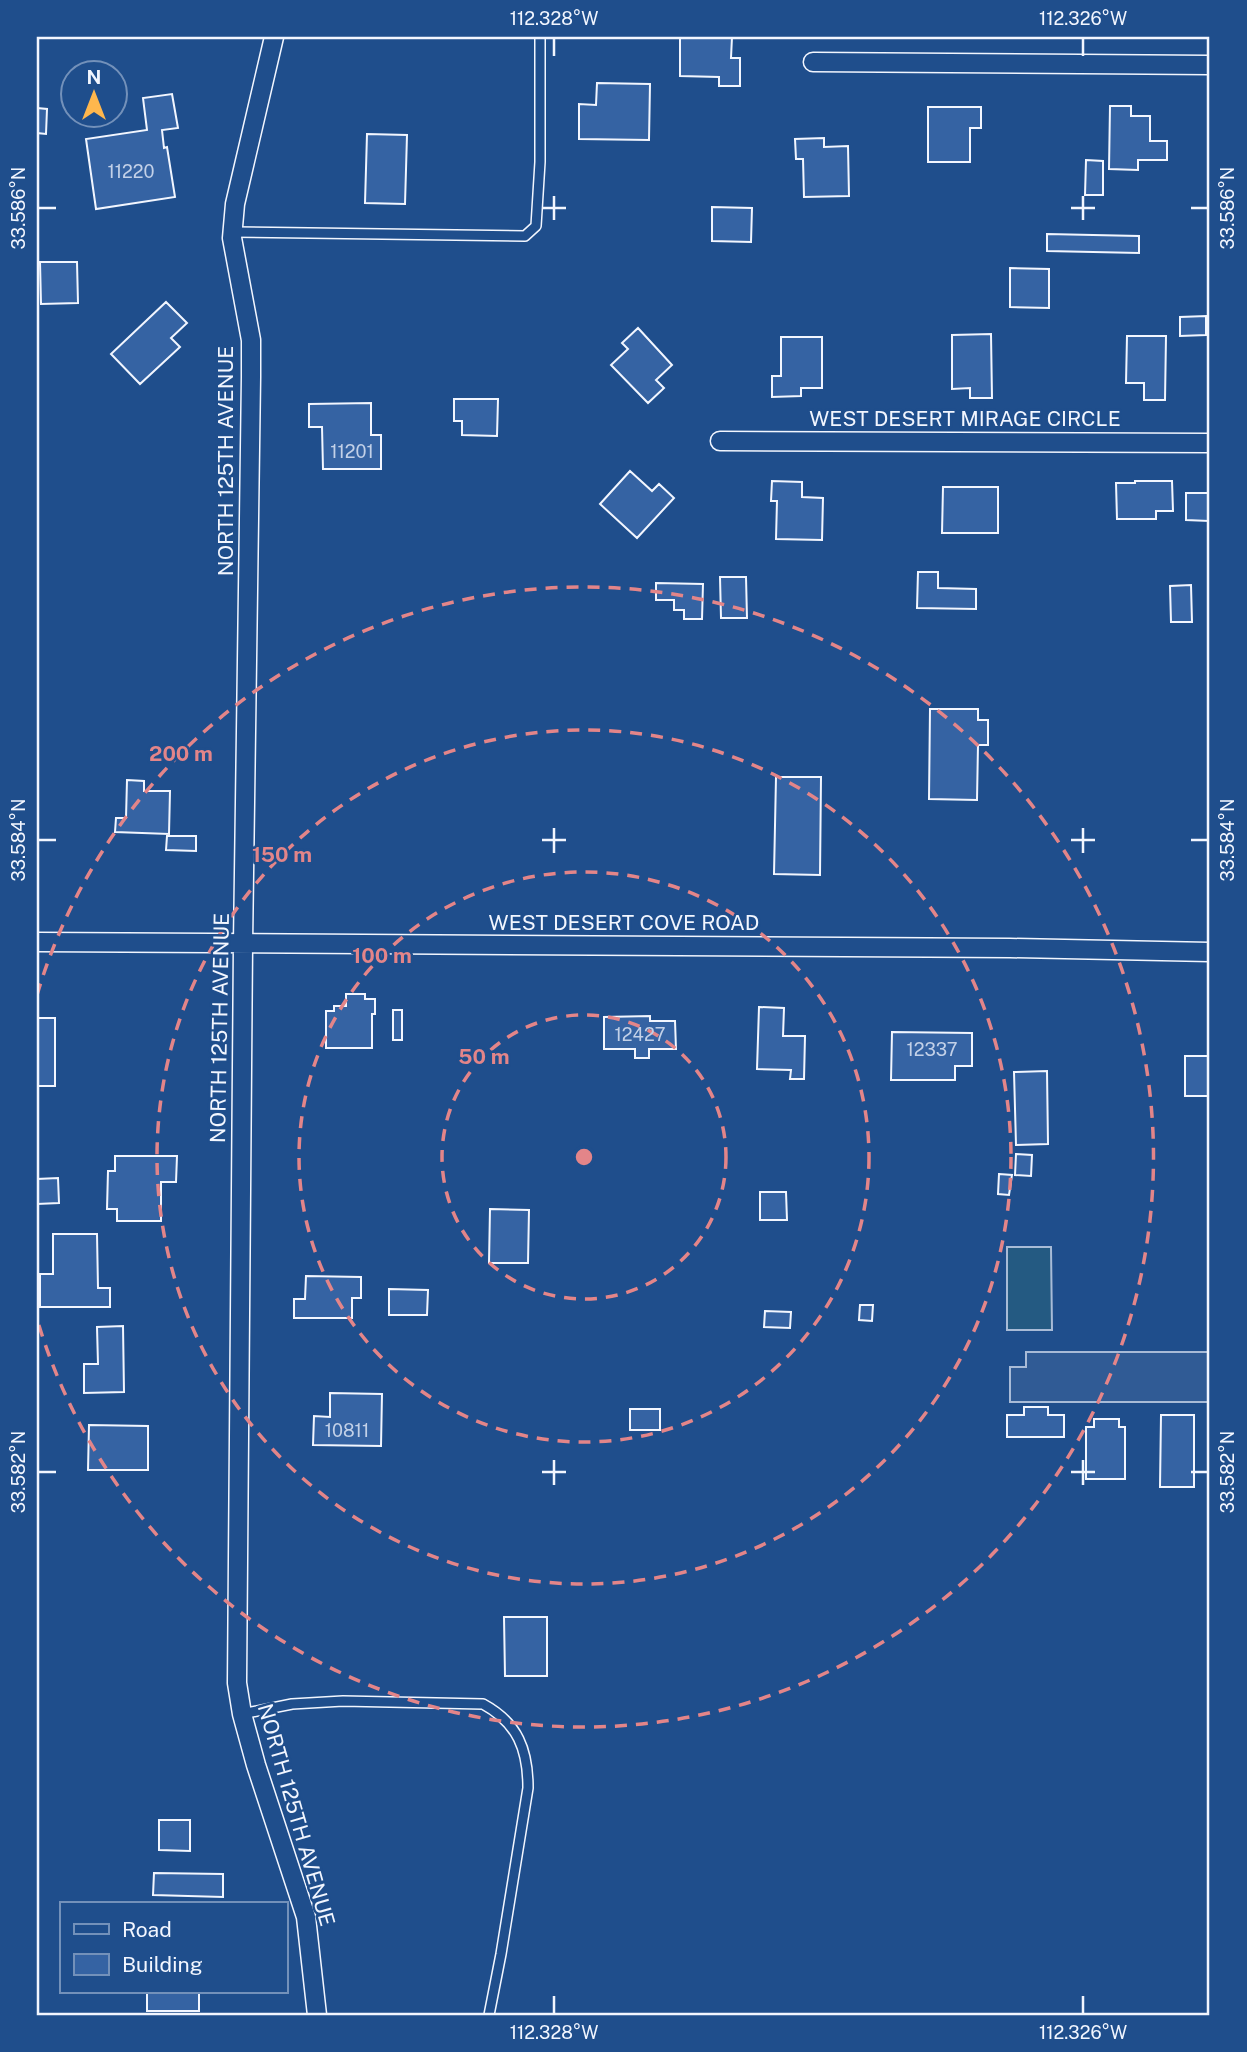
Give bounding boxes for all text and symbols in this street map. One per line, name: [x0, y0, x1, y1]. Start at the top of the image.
text: 112.328°W: [510, 8, 598, 29]
text: 112.326°W: [1039, 8, 1127, 29]
north arrow: [60, 60, 130, 130]
text: N: [87, 66, 101, 88]
house number: 11220: [107, 161, 155, 182]
text: 33.586°N: [8, 167, 29, 249]
text: 33.586°N: [1217, 167, 1238, 249]
street label: NORTH 125TH AVENUE: [213, 346, 238, 576]
street label: WEST DESERT MIRAGE CIRCLE: [809, 406, 1121, 431]
house number: 11201: [330, 441, 374, 462]
text: 200 m: [149, 741, 213, 766]
text: 33.584°N: [8, 799, 29, 882]
text: 33.584°N: [1217, 799, 1238, 882]
text: 150 m: [252, 842, 312, 867]
street label: WEST DESERT COVE ROAD: [489, 910, 759, 935]
street label: NORTH 125TH AVENUE: [205, 913, 234, 1143]
text: 100 m: [352, 943, 412, 968]
house number: 12427: [615, 1024, 665, 1045]
house number: 12337: [906, 1039, 958, 1060]
text: 50 m: [458, 1044, 510, 1069]
centre of rings: [572, 1145, 596, 1169]
house number: 10811: [325, 1420, 369, 1441]
text: 33.582°N: [8, 1431, 29, 1513]
text: 33.582°N: [1217, 1431, 1238, 1513]
street label: NORTH 125TH AVENUE: [253, 1701, 340, 1929]
legend: [60, 1902, 287, 1993]
text: Road: [122, 1917, 172, 1942]
text: Building: [122, 1952, 203, 1977]
text: 112.328°W: [510, 2022, 598, 2043]
text: 112.326°W: [1039, 2022, 1127, 2043]

